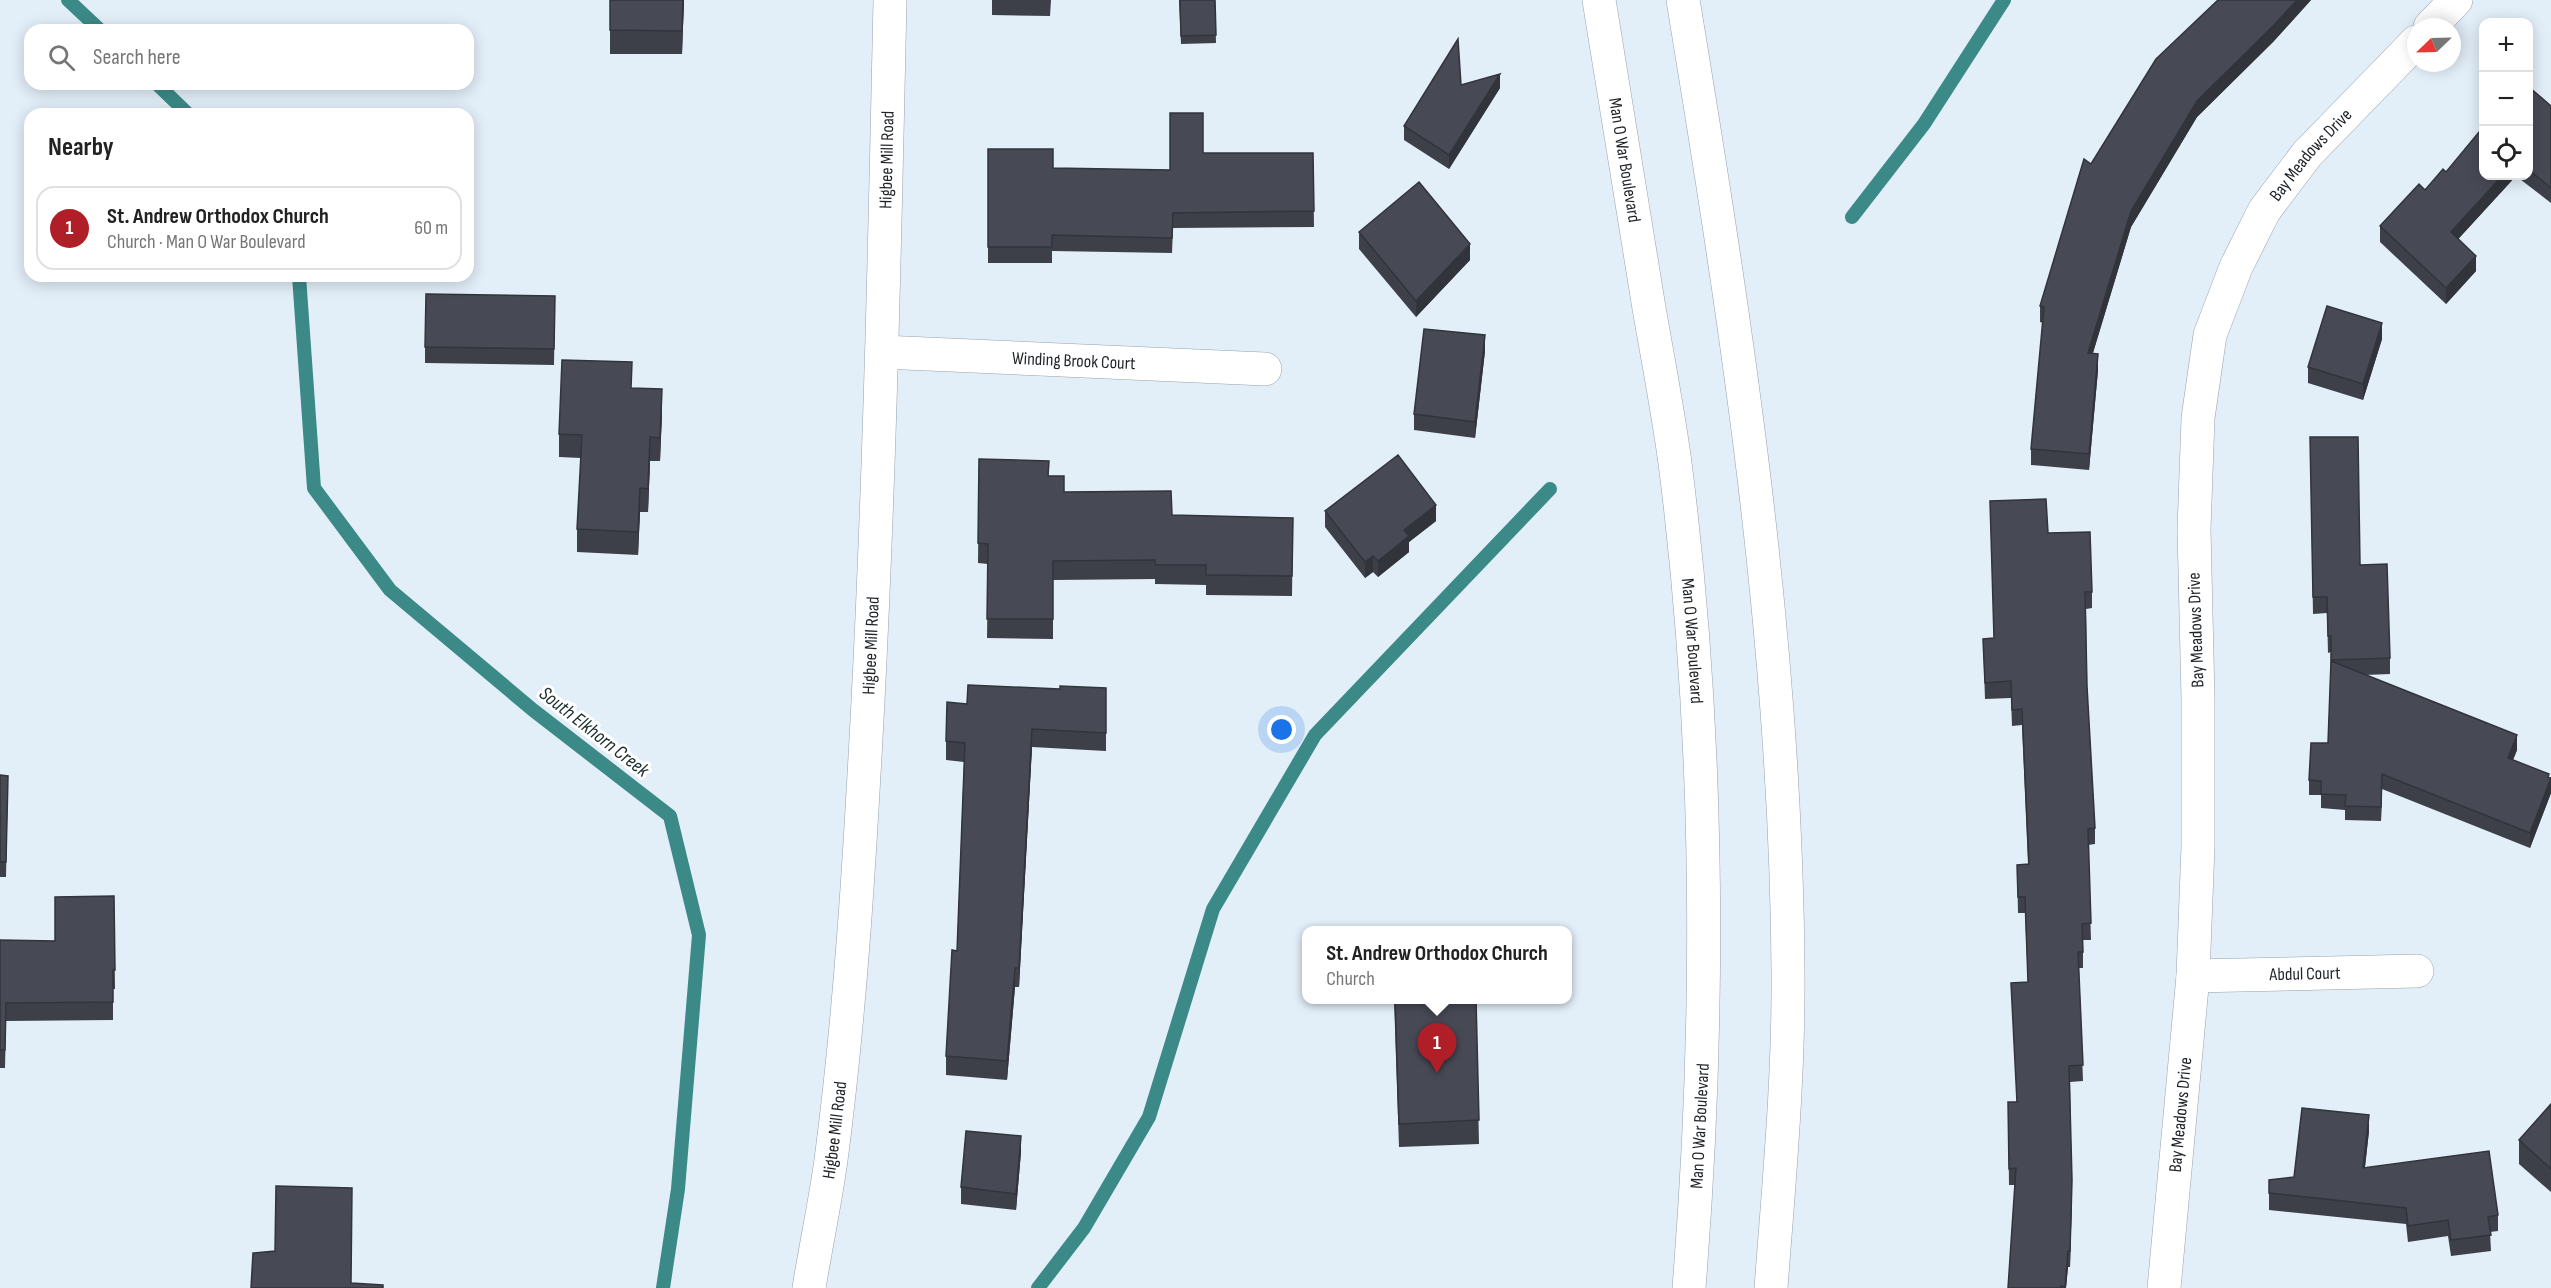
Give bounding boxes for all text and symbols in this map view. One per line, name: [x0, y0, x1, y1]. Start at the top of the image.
north arrow: [2407, 18, 2461, 72]
map controls: [2479, 18, 2533, 180]
button: +: [2479, 18, 2533, 72]
search box: [24, 24, 474, 90]
icon: search: [45, 41, 78, 74]
text: Search here: [93, 44, 180, 71]
button: −: [2479, 72, 2533, 126]
street label: Man O War Boulevard: [1605, 96, 1645, 224]
street label: Bay Meadows Drive: [2265, 104, 2356, 205]
street label: Higbee Mill Road: [875, 111, 898, 209]
button: locate: [2479, 126, 2533, 180]
text: Nearby: [48, 132, 114, 163]
text: St. Andrew Orthodox Church: [107, 203, 329, 230]
text: 1: [66, 216, 73, 240]
text: 60 m: [414, 216, 448, 240]
text: Church · Man O War Boulevard: [107, 230, 305, 254]
street label: Winding Brook Court: [1012, 347, 1137, 374]
street label: Bay Meadows Drive: [2183, 572, 2209, 688]
street label: Man O War Boulevard: [1677, 577, 1708, 704]
street label: Higbee Mill Road: [858, 596, 883, 695]
water label: South Elkhorn Creek: [534, 682, 654, 783]
your location: [1267, 715, 1296, 744]
popup: [1302, 926, 1572, 1004]
text: St. Andrew Orthodox Church: [1326, 940, 1548, 967]
street label: Abdul Court: [2268, 962, 2341, 985]
text: Church: [1326, 967, 1375, 991]
pin: 1: [1418, 1024, 1456, 1073]
street label: Bay Meadows Drive: [2164, 1056, 2196, 1173]
street label: Man O War Boulevard: [1686, 1063, 1714, 1189]
street label: Higbee Mill Road: [818, 1080, 851, 1180]

